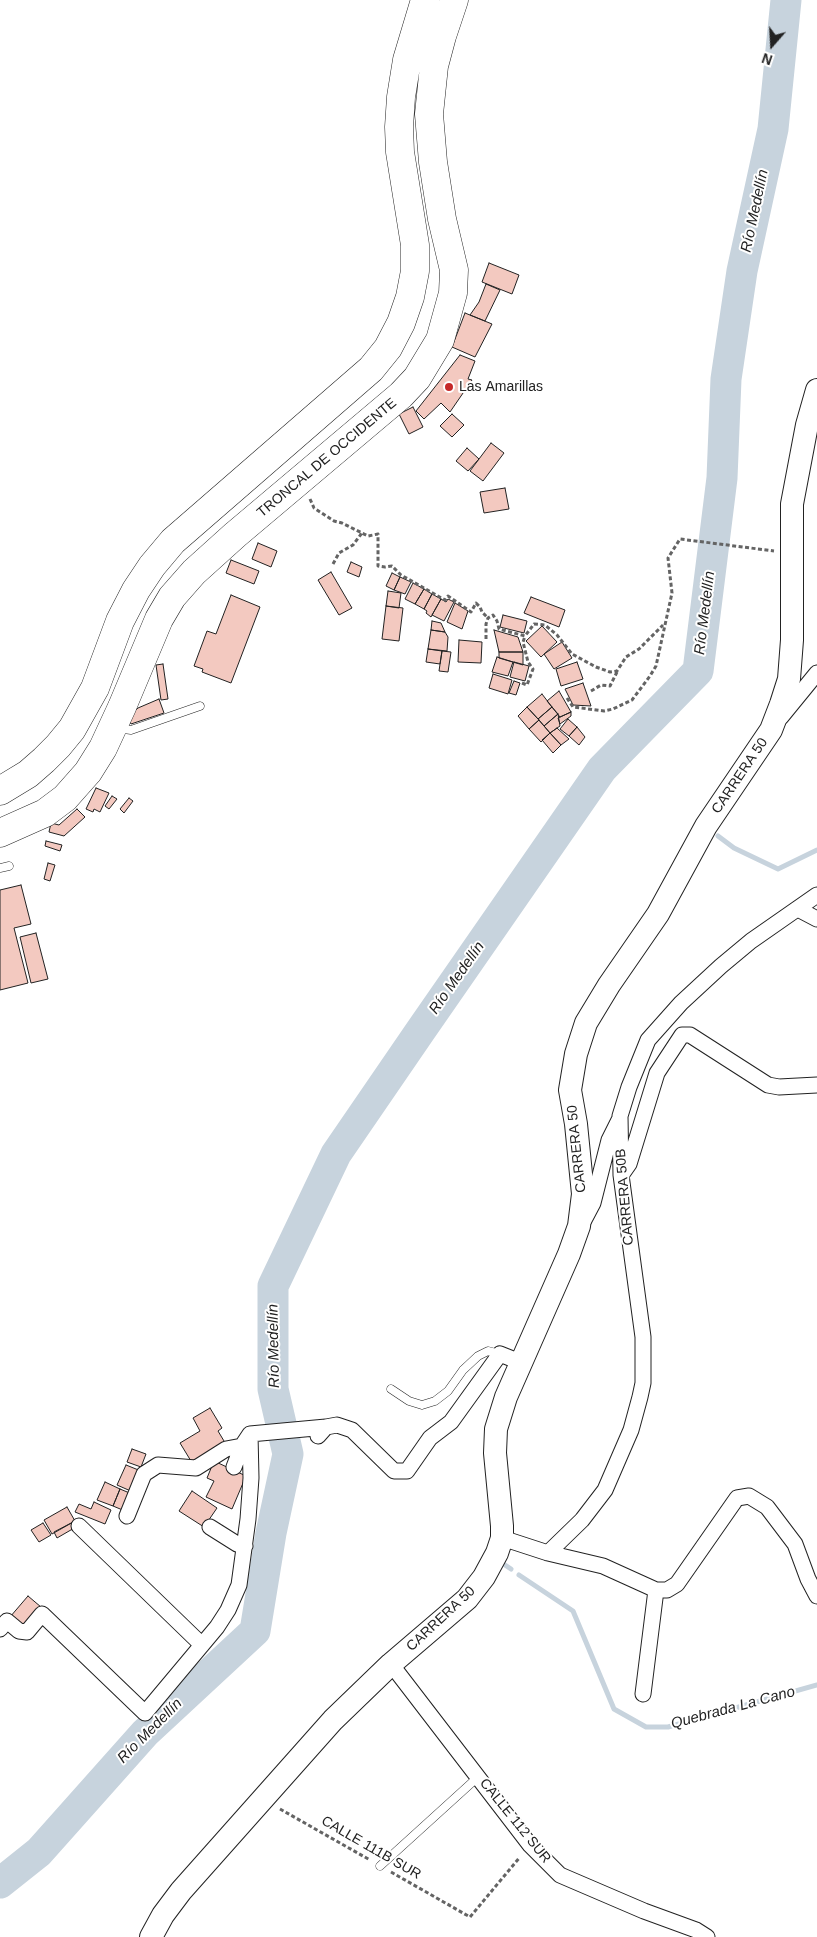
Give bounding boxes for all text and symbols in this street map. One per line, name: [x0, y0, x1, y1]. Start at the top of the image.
north arrow: [747, 20, 797, 70]
text: N: [760, 50, 775, 68]
water label: Río Medellín: [737, 168, 773, 254]
place label: Las Amarillas: [459, 379, 543, 395]
marker: Las Amarillas: [443, 381, 455, 393]
street label: TRONCAL DE OCCIDENTE: [254, 395, 400, 521]
water label: Río Medellín: [691, 570, 719, 656]
street label: CARRERA 50: [708, 735, 772, 817]
water label: Río Medellín: [425, 938, 489, 1018]
street label: CARRERA 50: [564, 1104, 590, 1194]
street label: CARRERA 50B: [612, 1148, 638, 1246]
water label: Río Medellín: [264, 1304, 284, 1388]
street label: CARRERA 50: [403, 1583, 479, 1655]
water label: Quebrada La Cano: [669, 1683, 797, 1733]
water label: Río Medellín: [114, 1695, 186, 1767]
street label: CALLE 112 SUR: [476, 1775, 554, 1867]
street label: CALLE 111B SUR: [318, 1813, 424, 1883]

